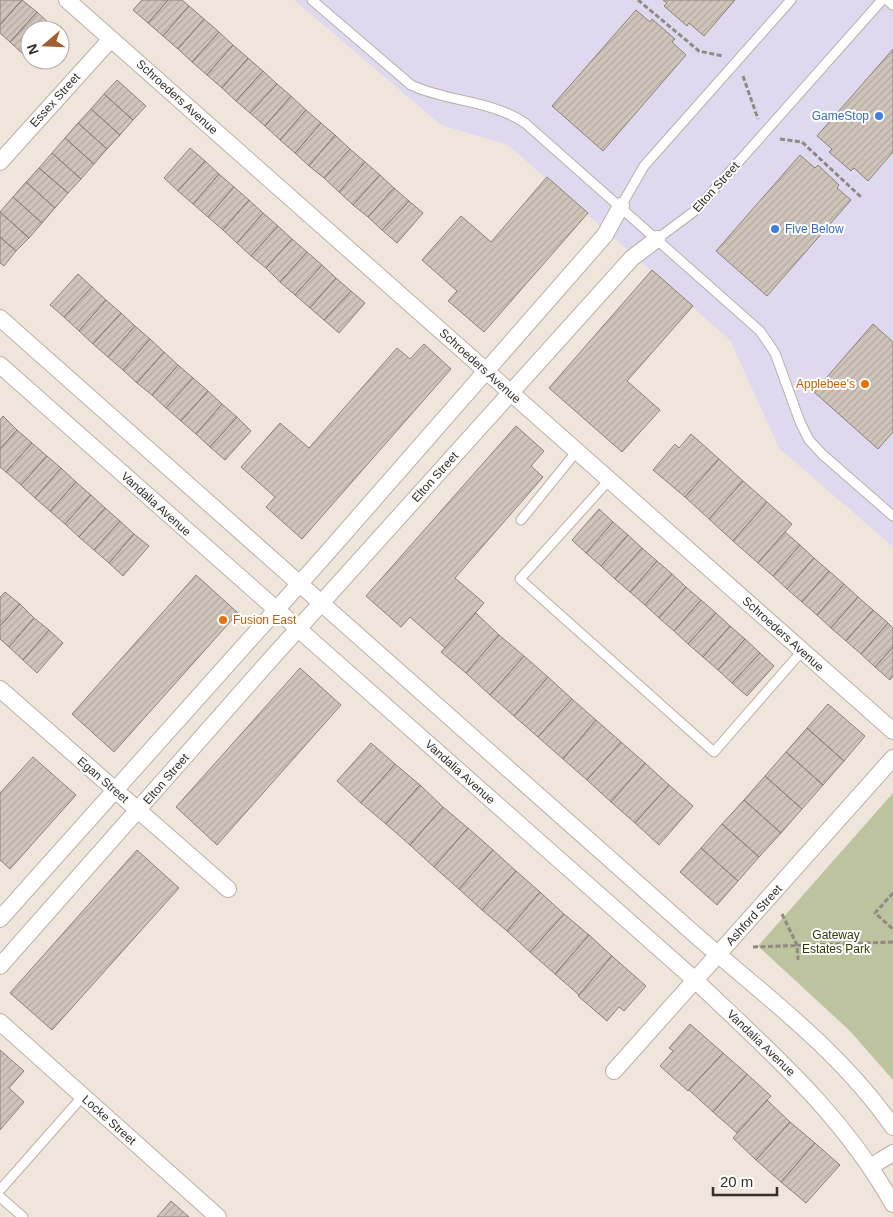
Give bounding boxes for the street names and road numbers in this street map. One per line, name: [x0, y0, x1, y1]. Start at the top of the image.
street label: Schroeders Avenue: [133, 57, 221, 137]
street label: Essex Street: [27, 70, 83, 130]
street label: Elton Street: [690, 159, 743, 215]
street label: Schroeders Avenue: [436, 326, 524, 406]
street label: Elton Street: [409, 449, 462, 505]
street label: Vandalia Avenue: [118, 469, 194, 539]
street label: Schroeders Avenue: [739, 594, 827, 674]
street label: Vandalia Avenue: [422, 737, 498, 807]
street label: Elton Street: [140, 750, 192, 807]
street label: Egan Street: [74, 754, 132, 807]
street label: Ashford Street: [723, 881, 785, 948]
street label: Vandalia Avenue: [724, 1007, 798, 1079]
street label: Locke Street: [79, 1092, 139, 1148]

